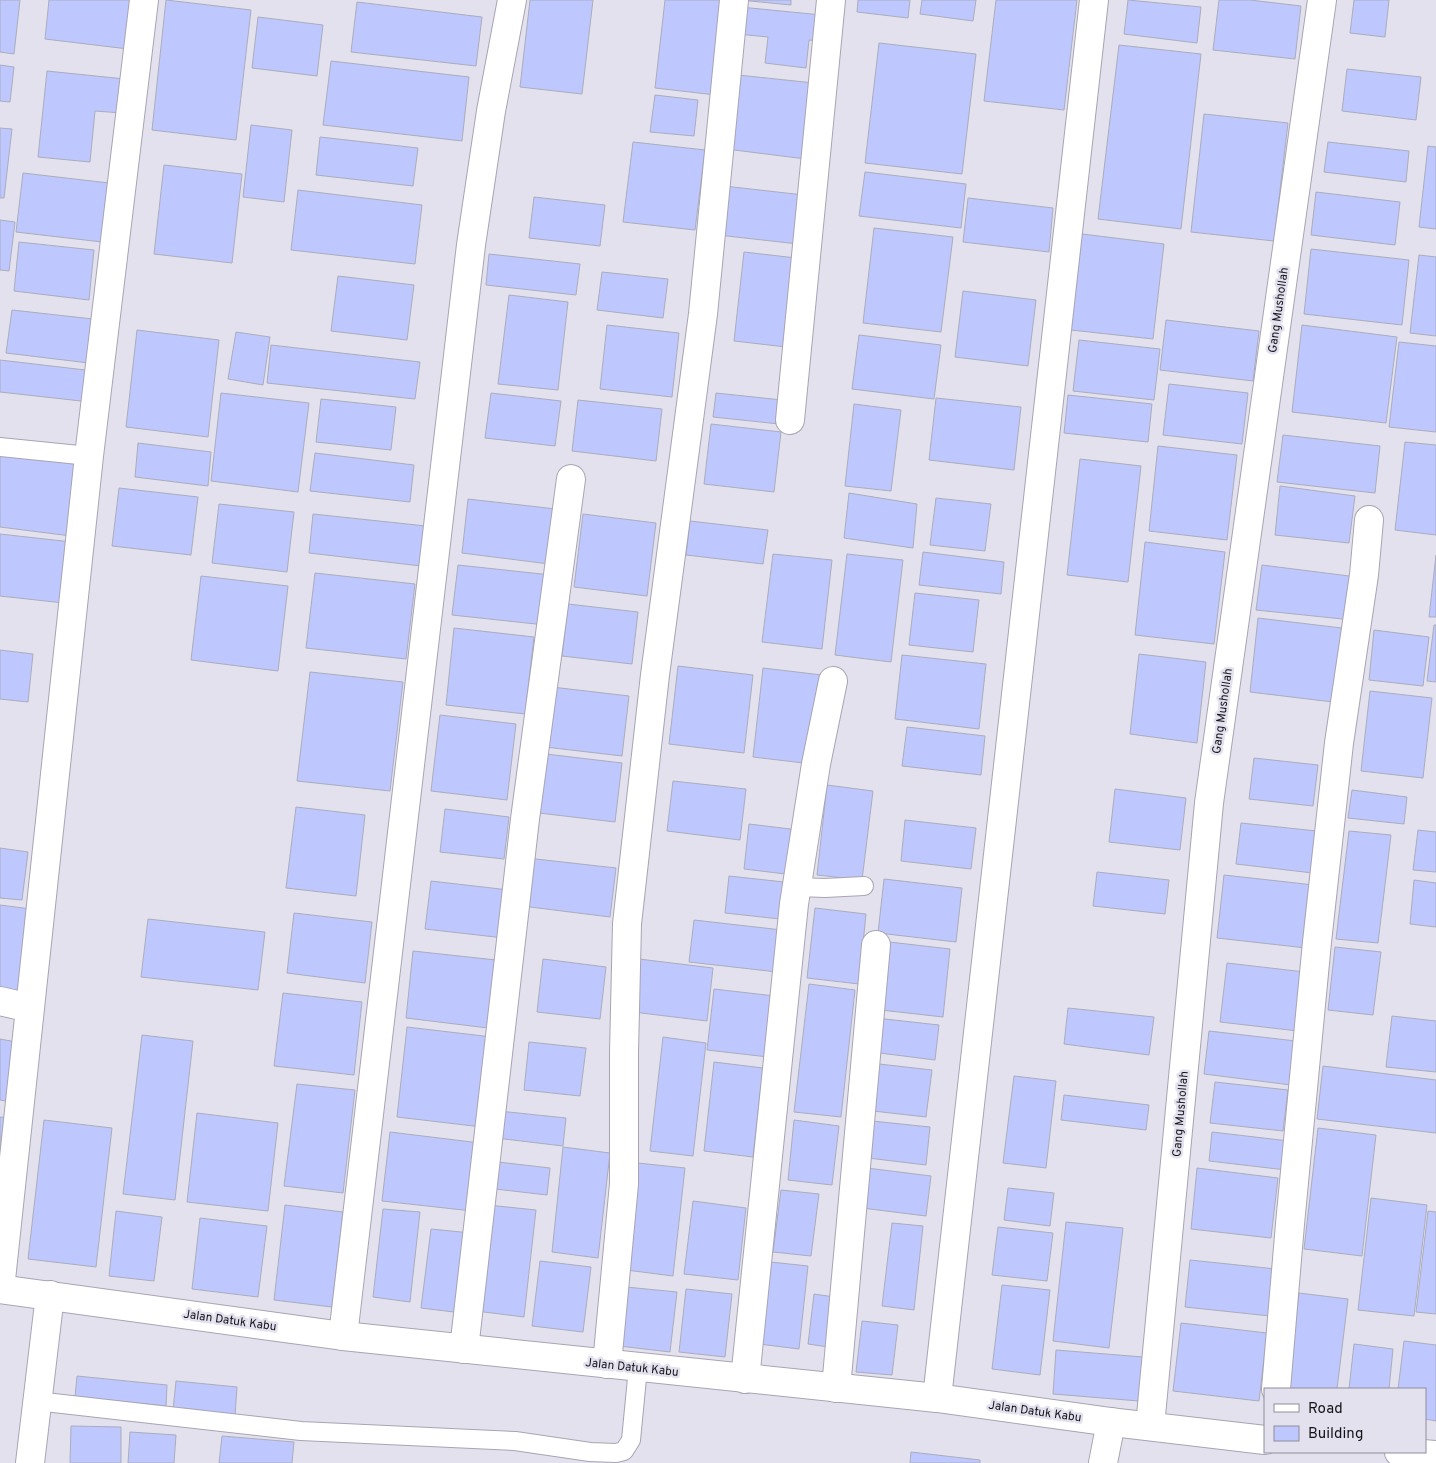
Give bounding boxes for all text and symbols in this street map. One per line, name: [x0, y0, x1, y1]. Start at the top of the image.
street label: Gang Mushollah: [1265, 266, 1293, 354]
street label: Gang Mushollah: [1209, 667, 1237, 755]
street label: Gang Mushollah: [1169, 1070, 1193, 1158]
street label: Jalan Datuk Kabu: [182, 1307, 277, 1335]
street label: Jalan Datuk Kabu: [584, 1355, 679, 1381]
legend: [1264, 1388, 1426, 1453]
street label: Jalan Datuk Kabu: [987, 1398, 1082, 1426]
text: Road: [1308, 1400, 1343, 1419]
text: Building: [1308, 1425, 1363, 1444]

